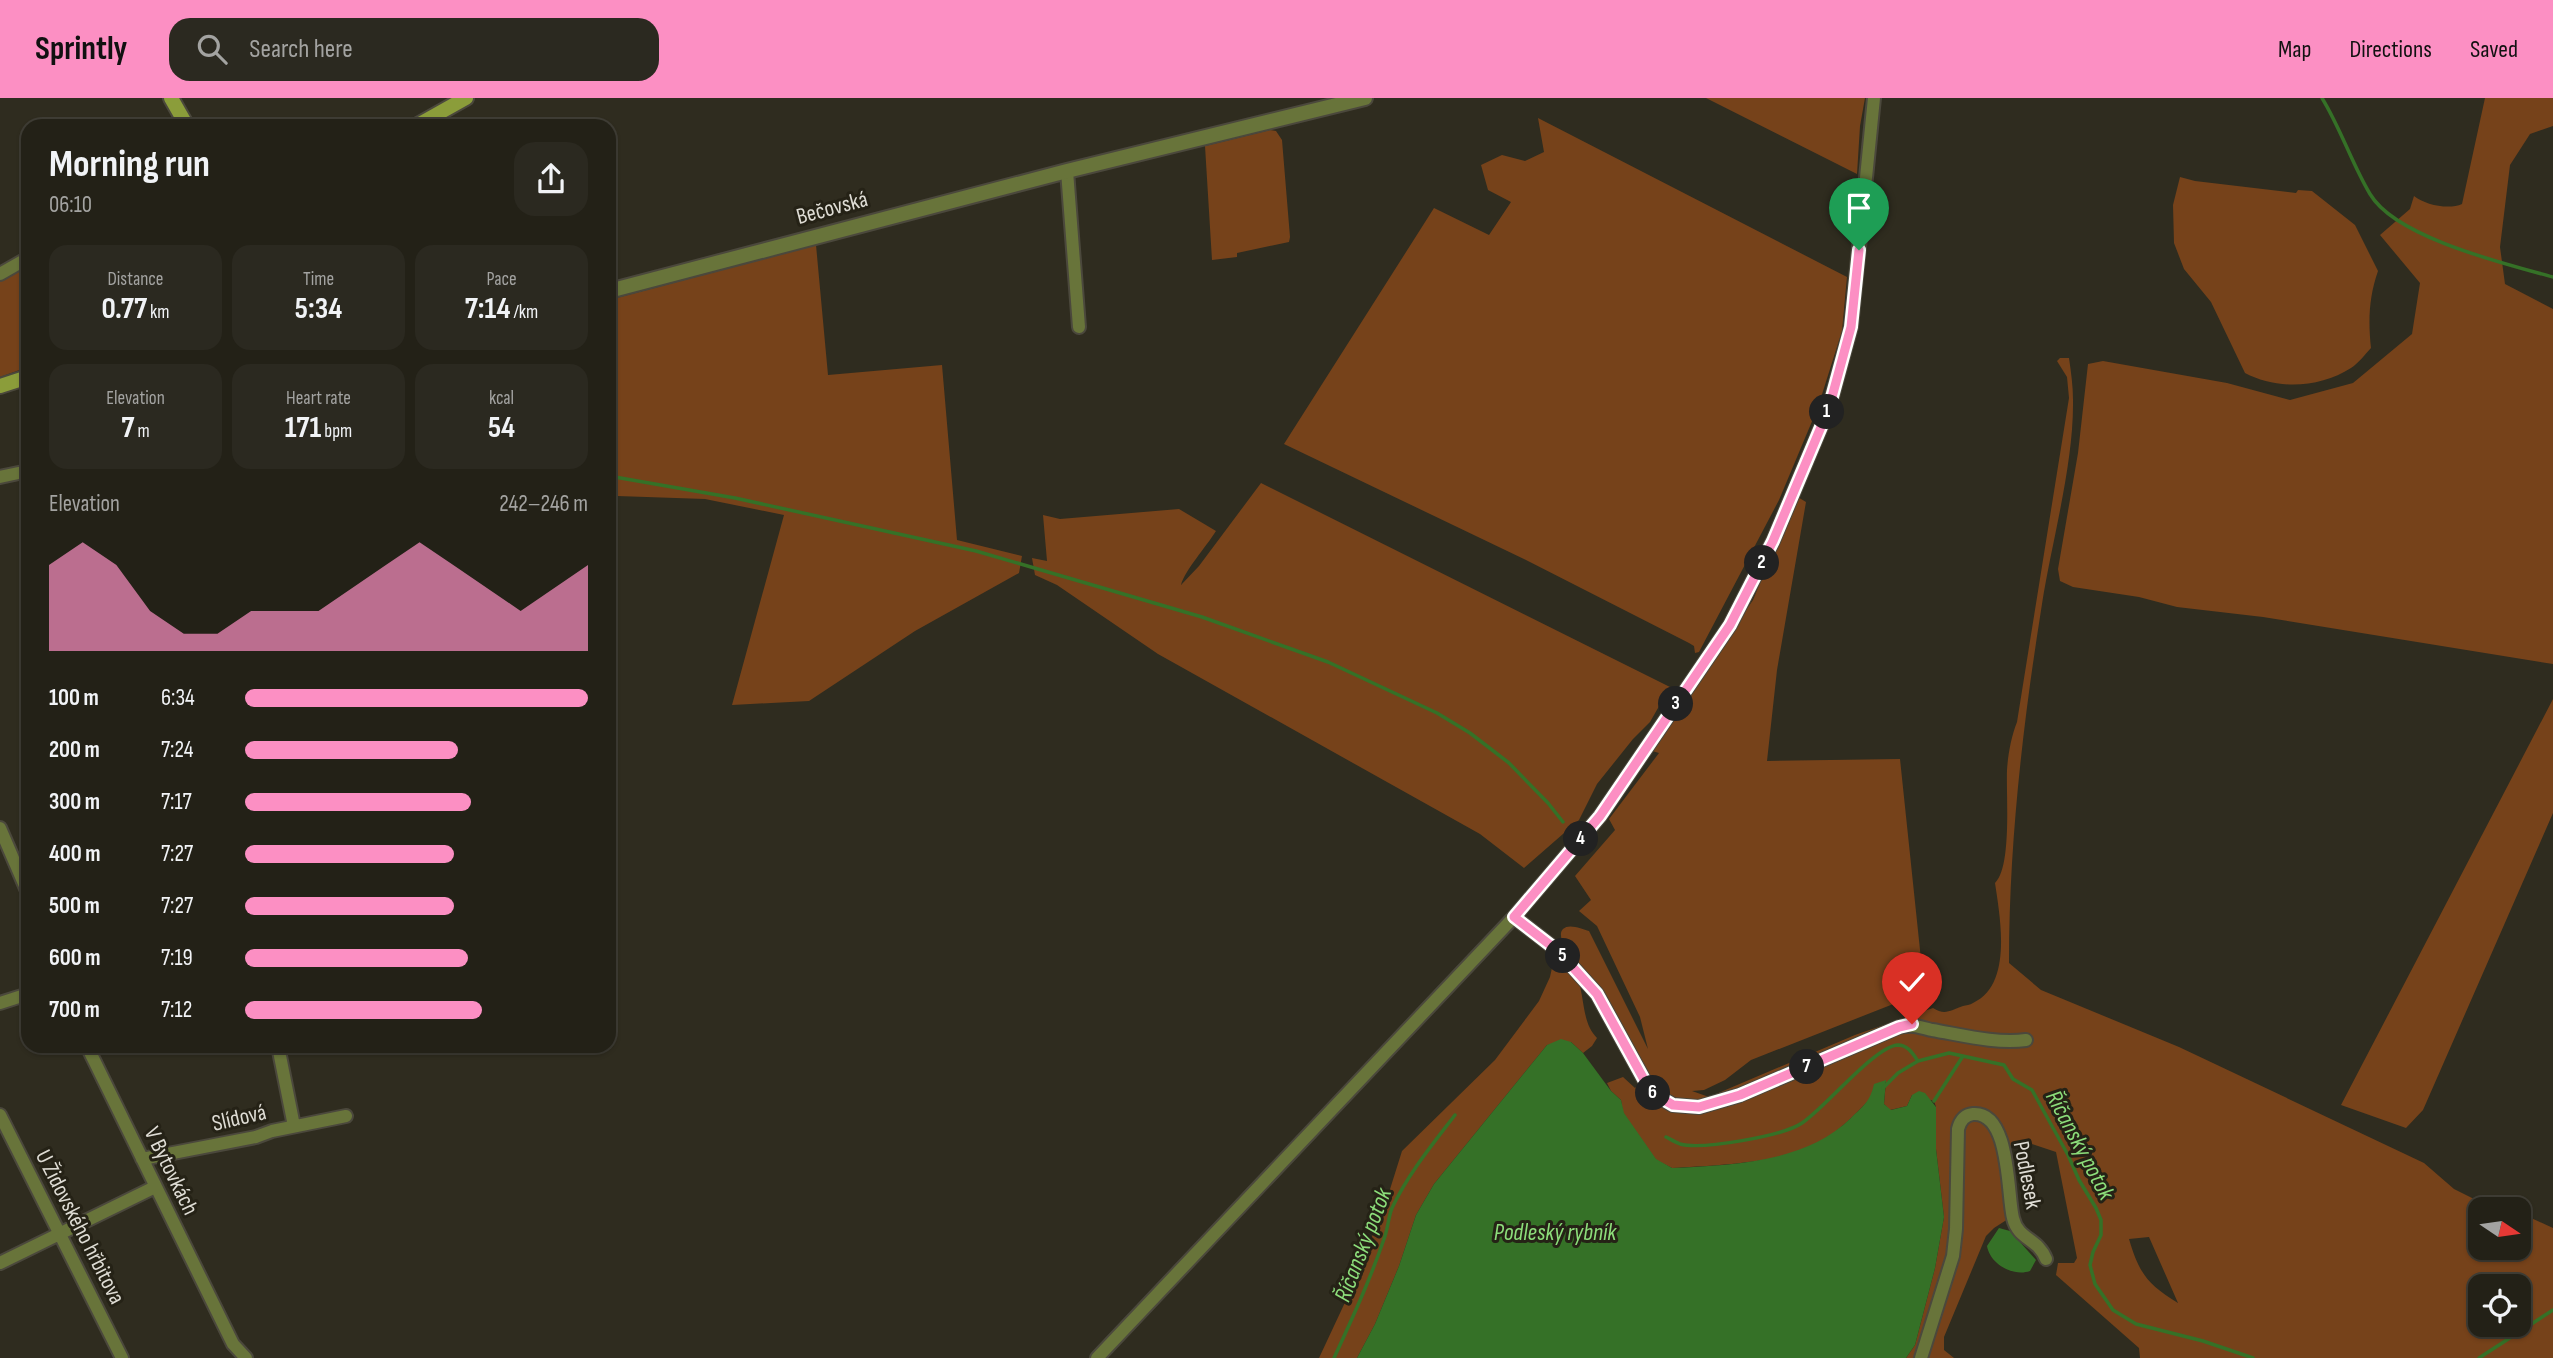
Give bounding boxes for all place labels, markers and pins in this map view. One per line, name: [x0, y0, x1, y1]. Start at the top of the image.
pin: [1829, 178, 1889, 250]
pin: 1: [1810, 394, 1844, 430]
pin: 2: [1744, 546, 1780, 580]
pin: 3: [1658, 686, 1694, 722]
pin: 4: [1564, 822, 1598, 856]
pin: 5: [1546, 938, 1580, 974]
pin: [1882, 952, 1942, 1024]
pin: 7: [1790, 1049, 1825, 1084]
pin: 6: [1636, 1076, 1670, 1110]

